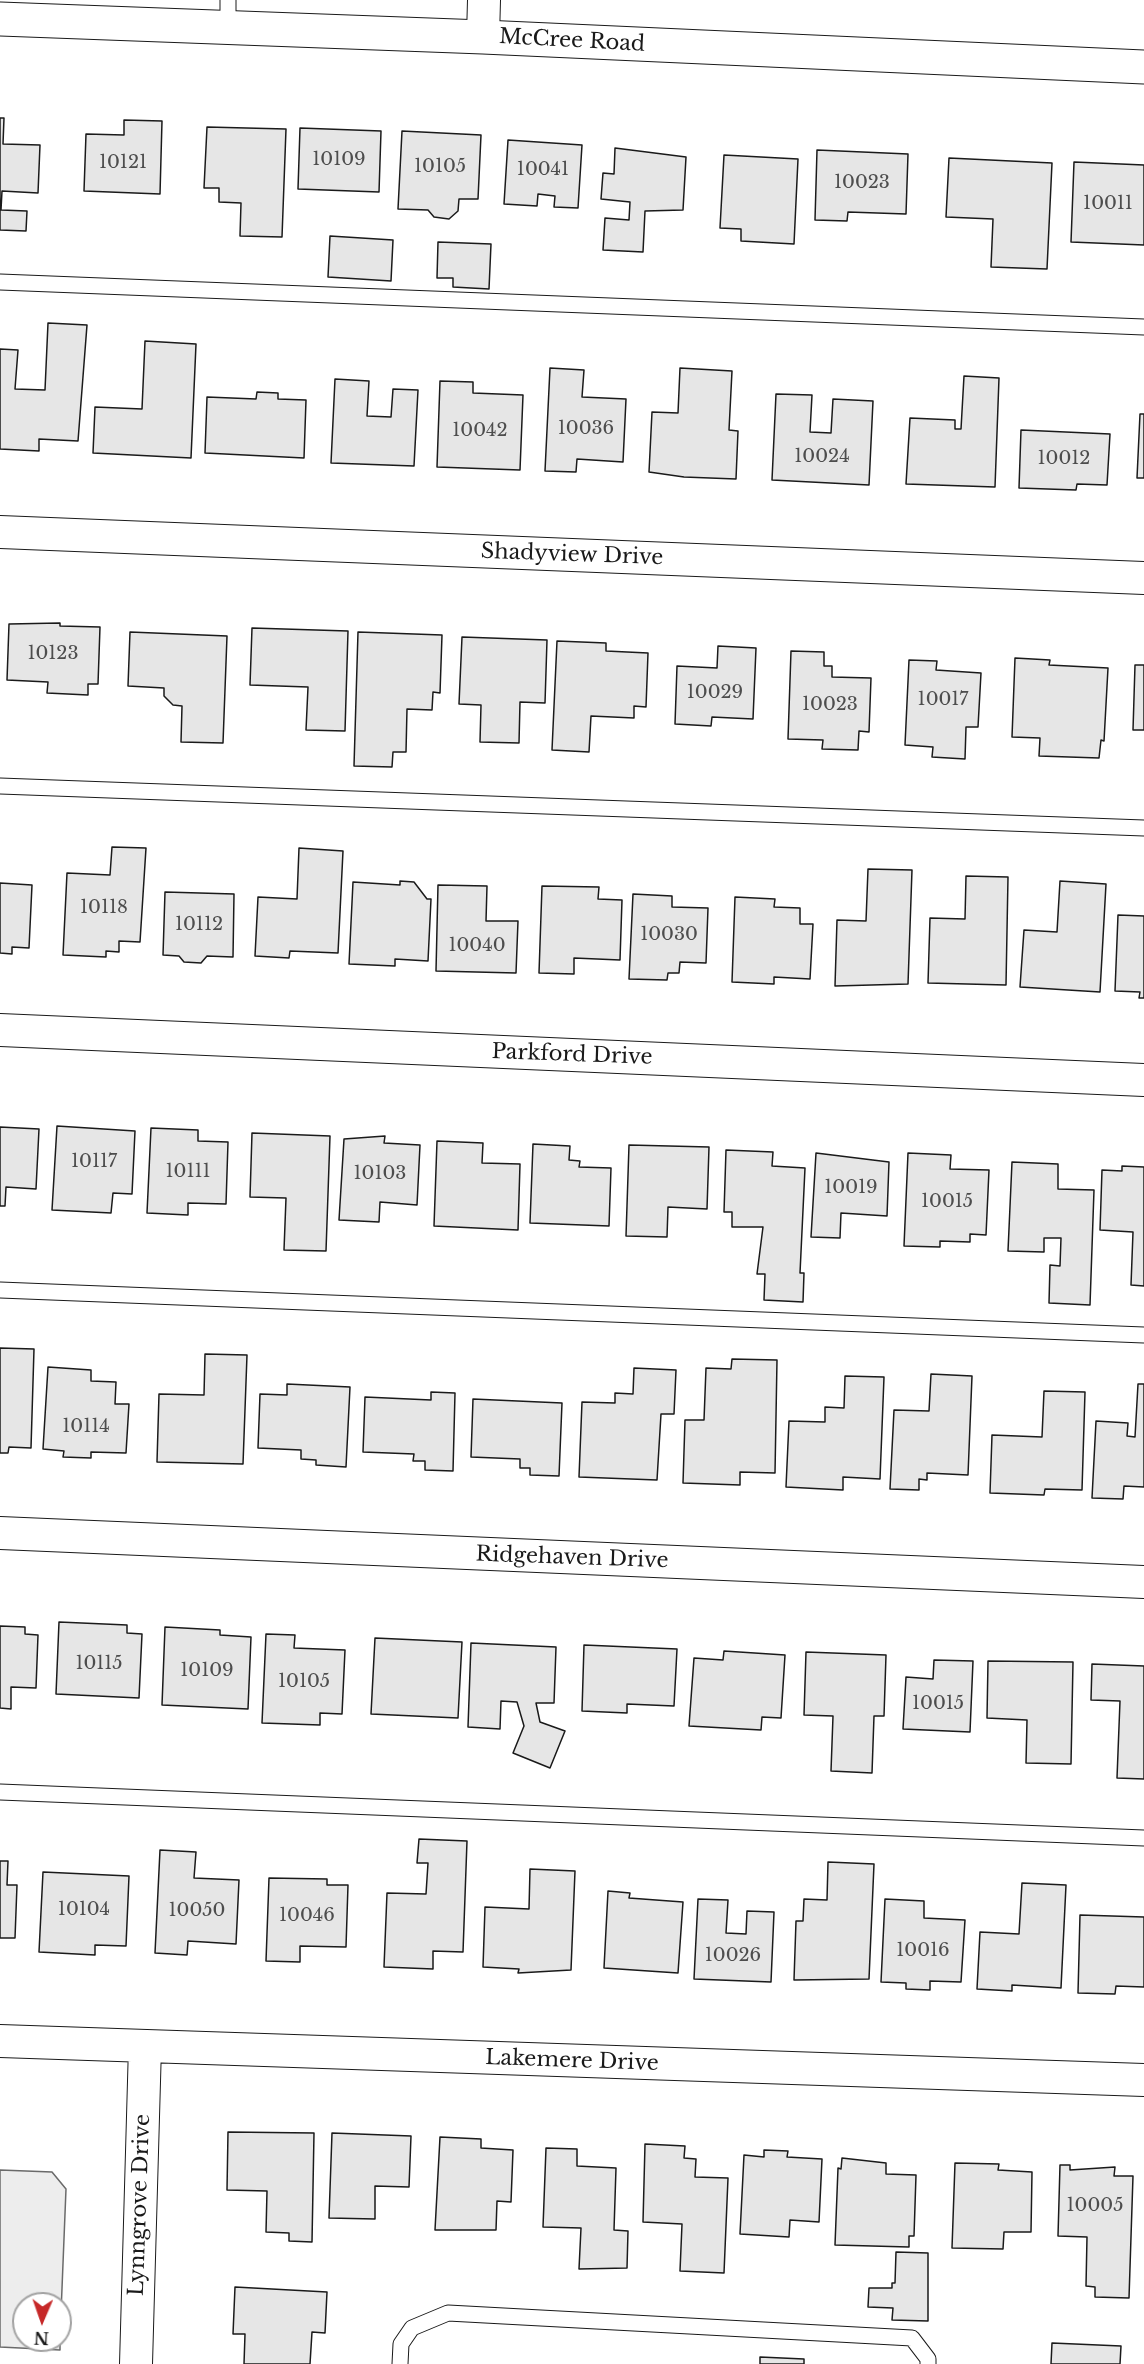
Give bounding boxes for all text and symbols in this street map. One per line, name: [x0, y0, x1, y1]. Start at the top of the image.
street label: McCree Road: [498, 25, 646, 57]
house number: 10109: [312, 149, 366, 171]
house number: 10121: [99, 152, 147, 174]
house number: 10105: [414, 156, 466, 178]
house number: 10041: [517, 159, 569, 181]
house number: 10023: [834, 172, 890, 194]
house number: 10011: [1083, 193, 1133, 215]
house number: 10036: [558, 418, 614, 440]
house number: 10042: [452, 420, 508, 442]
house number: 10024: [794, 446, 850, 468]
house number: 10012: [1038, 448, 1090, 470]
street label: Shadyview Drive: [480, 539, 664, 571]
house number: 10123: [27, 643, 79, 665]
house number: 10029: [687, 682, 743, 704]
house number: 10017: [918, 689, 968, 711]
house number: 10023: [802, 694, 858, 716]
house number: 10118: [80, 897, 128, 919]
house number: 10112: [175, 914, 223, 936]
house number: 10030: [640, 924, 698, 946]
house number: 10040: [448, 935, 506, 957]
street label: Parkford Drive: [491, 1040, 653, 1070]
house number: 10117: [71, 1151, 117, 1173]
house number: 10111: [166, 1161, 210, 1183]
house number: 10103: [354, 1163, 406, 1185]
house number: 10019: [824, 1177, 878, 1199]
house number: 10015: [921, 1191, 973, 1213]
house number: 10114: [62, 1416, 110, 1438]
street label: Ridgehaven Drive: [475, 1542, 669, 1574]
house number: 10115: [75, 1653, 123, 1675]
house number: 10109: [180, 1660, 234, 1682]
house number: 10105: [278, 1671, 330, 1693]
house number: 10015: [912, 1693, 964, 1715]
house number: 10104: [58, 1899, 110, 1921]
house number: 10050: [169, 1900, 225, 1922]
house number: 10046: [279, 1905, 335, 1927]
house number: 10016: [896, 1940, 950, 1962]
house number: 10026: [705, 1945, 761, 1967]
street label: Lakemere Drive: [485, 2045, 659, 2077]
street label: Lynngrove Drive: [124, 2114, 156, 2296]
house number: 10005: [1067, 2195, 1123, 2217]
north arrow: [12, 2292, 72, 2352]
text: N: [34, 2328, 49, 2348]

